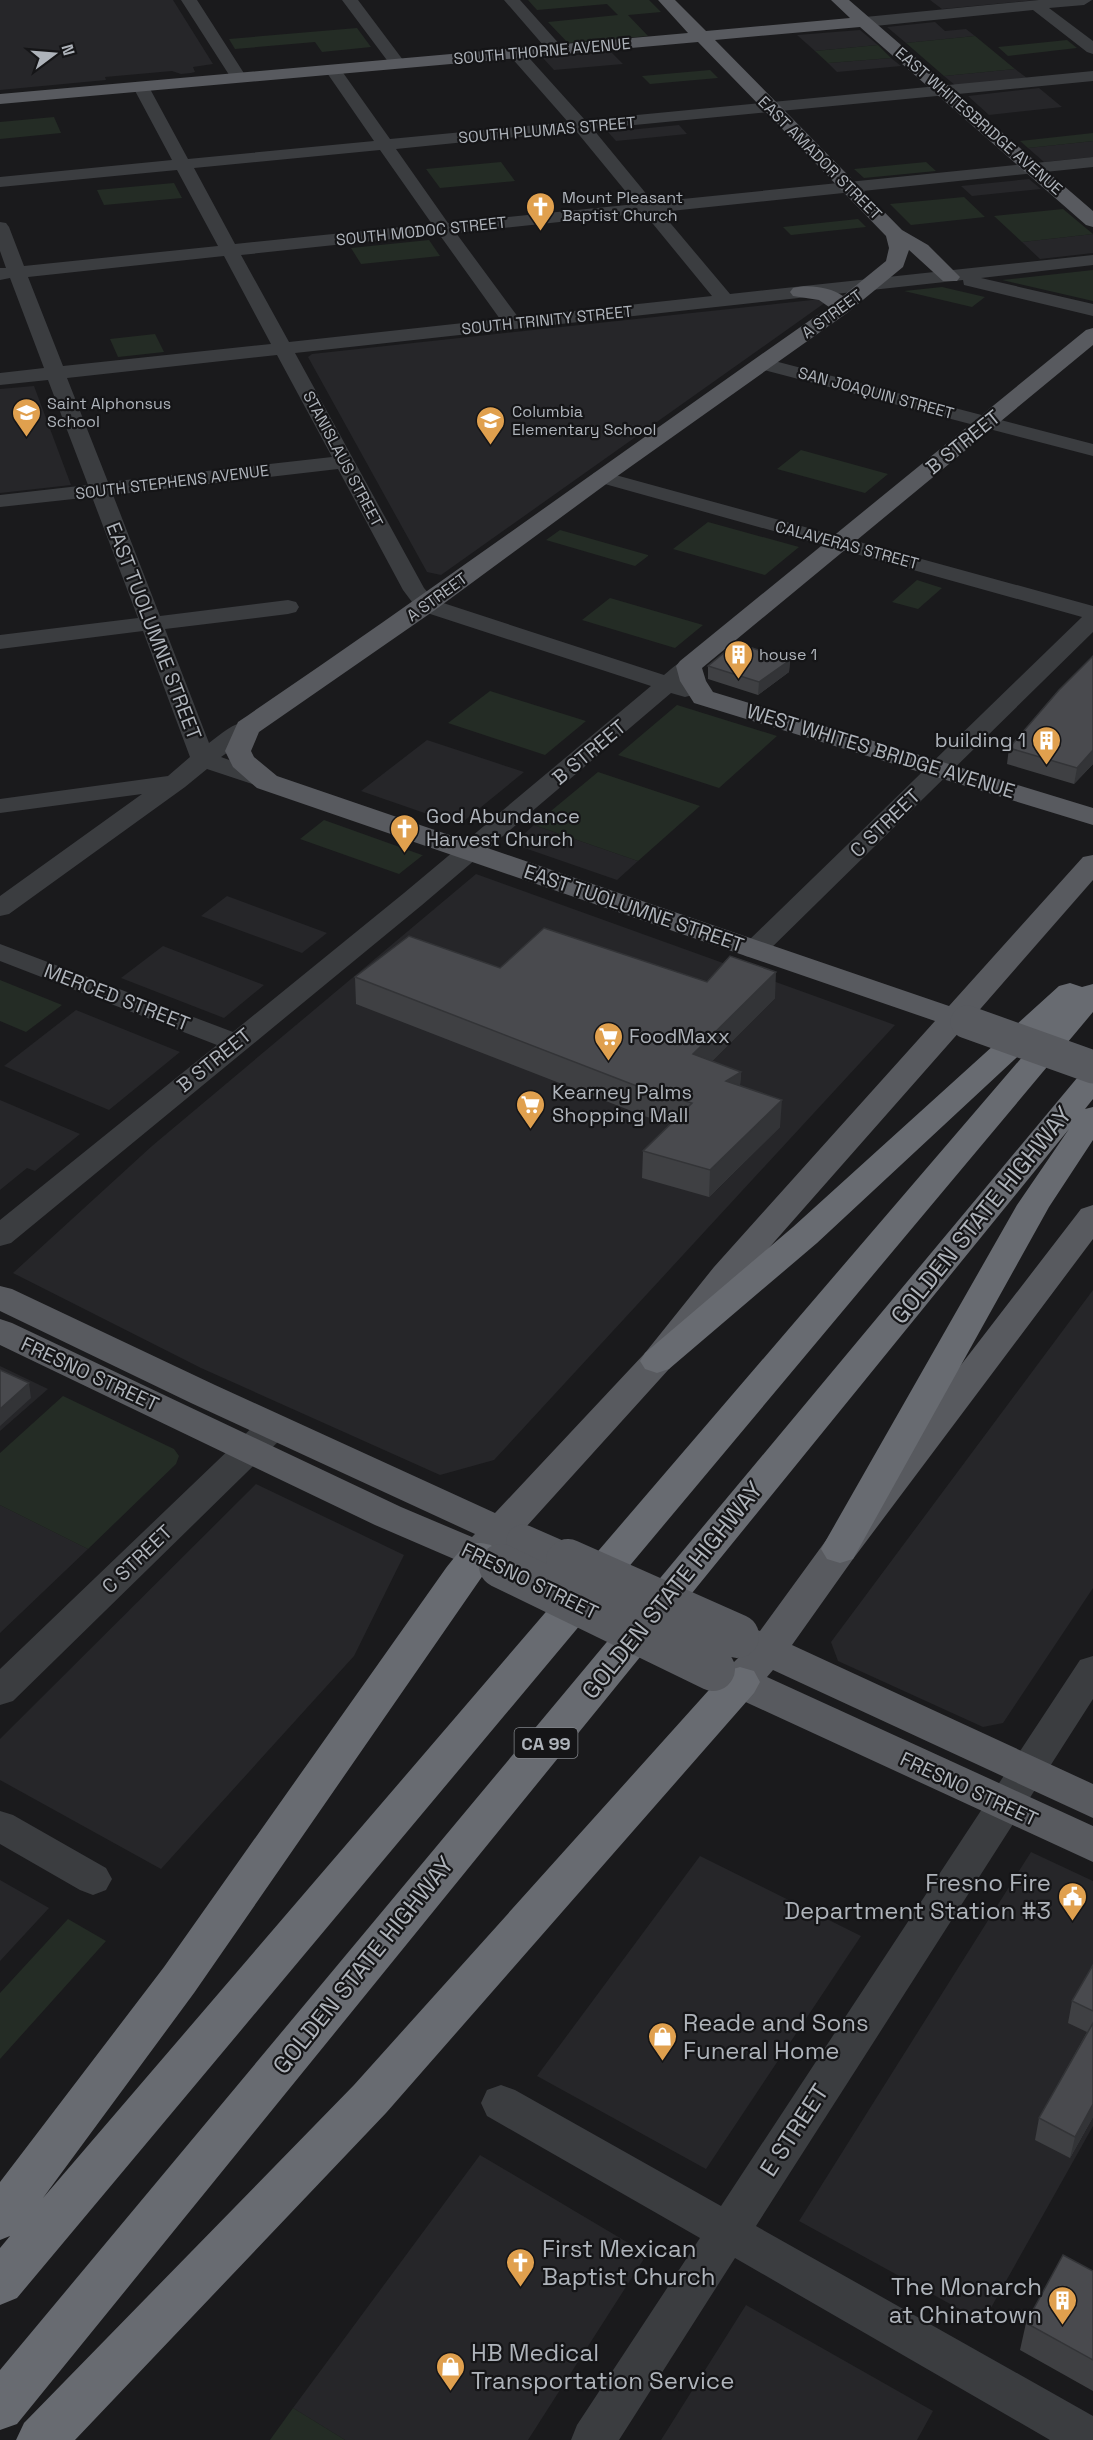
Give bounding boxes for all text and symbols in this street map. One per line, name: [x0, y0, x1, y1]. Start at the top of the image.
north arrow: [24, 24, 84, 84]
street label: SOUTH THORNE AVENUE: [453, 33, 631, 69]
text: N: [56, 42, 80, 58]
street label: EAST WHITESBRIDGE AVENUE: [891, 43, 1067, 199]
street label: EAST AMADOR STREET: [754, 92, 886, 224]
street label: SOUTH PLUMAS STREET: [457, 112, 637, 148]
place label: Mount Pleasant Baptist Church: [562, 187, 683, 226]
church icon: Mount Pleasant Baptist Church: [525, 190, 557, 232]
street label: SOUTH MODOC STREET: [335, 212, 507, 250]
street label: A STREET: [797, 285, 867, 343]
street label: SOUTH TRINITY STREET: [460, 301, 634, 339]
street label: SAN JOAQUIN STREET: [796, 362, 956, 424]
street label: STANISLAUS STREET: [298, 387, 388, 531]
place label: Saint Alphonsus School: [47, 393, 171, 432]
school or university icon: Saint Alphonsus School: [10, 396, 42, 438]
place label: Columbia Elementary School: [512, 401, 657, 440]
school or university icon: Columbia Elementary School: [475, 404, 507, 446]
street label: B STREET: [920, 404, 1006, 480]
street label: SOUTH STEPHENS AVENUE: [74, 460, 270, 504]
street label: CALAVERAS STREET: [773, 516, 921, 574]
street label: EAST TUOLUMNE STREET: [100, 518, 208, 744]
street label: A STREET: [402, 568, 472, 626]
building icon: house 1: [722, 638, 754, 680]
place label: house 1: [759, 644, 817, 665]
street label: WEST WHITES BRIDGE AVENUE: [744, 698, 1018, 804]
street label: B STREET: [547, 713, 632, 790]
building icon: building 1: [1031, 724, 1063, 766]
place label: building 1: [935, 727, 1026, 753]
street label: C STREET: [844, 783, 926, 863]
place label: God Abundance Harvest Church: [426, 803, 580, 852]
church icon: God Abundance Harvest Church: [389, 812, 421, 854]
street label: EAST TUOLUMNE STREET: [521, 858, 748, 958]
street label: MERCED STREET: [40, 957, 194, 1037]
supermarket icon: FoodMaxx: [592, 1020, 624, 1062]
street label: B STREET: [171, 1022, 257, 1098]
place label: FoodMaxx: [629, 1023, 730, 1049]
place label: Kearney Palms Shopping Mall: [552, 1079, 692, 1128]
supermarket icon: Kearney Palms Shopping Mall: [515, 1088, 547, 1130]
street label: GOLDEN STATE HIGHWAY: [884, 1100, 1079, 1330]
street label: FRESNO STREET: [17, 1331, 163, 1417]
street label: GOLDEN STATE HIGHWAY: [575, 1475, 770, 1705]
street label: C STREET: [96, 1519, 178, 1599]
street label: FRESNO STREET: [457, 1537, 603, 1625]
road number: CA 99: [514, 1728, 578, 1758]
street label: FRESNO STREET: [896, 1746, 1042, 1832]
street label: GOLDEN STATE HIGHWAY: [266, 1850, 461, 2080]
place label: Fresno Fire Department Station #3: [784, 1867, 1051, 1926]
public building icon: Fresno Fire Department Station #3: [1056, 1880, 1088, 1922]
place label: Reade and Sons Funeral Home: [683, 2007, 869, 2066]
shop icon: Reade and Sons Funeral Home: [646, 2020, 678, 2062]
street label: E STREET: [753, 2078, 835, 2182]
place label: First Mexican Baptist Church: [542, 2233, 715, 2292]
church icon: First Mexican Baptist Church: [505, 2246, 537, 2288]
place label: The Monarch at Chinatown: [889, 2271, 1042, 2330]
building icon: The Monarch at Chinatown: [1047, 2284, 1079, 2326]
place label: HB Medical Transportation Service: [471, 2337, 734, 2396]
shop icon: HB Medical Transportation Service: [434, 2350, 466, 2392]

